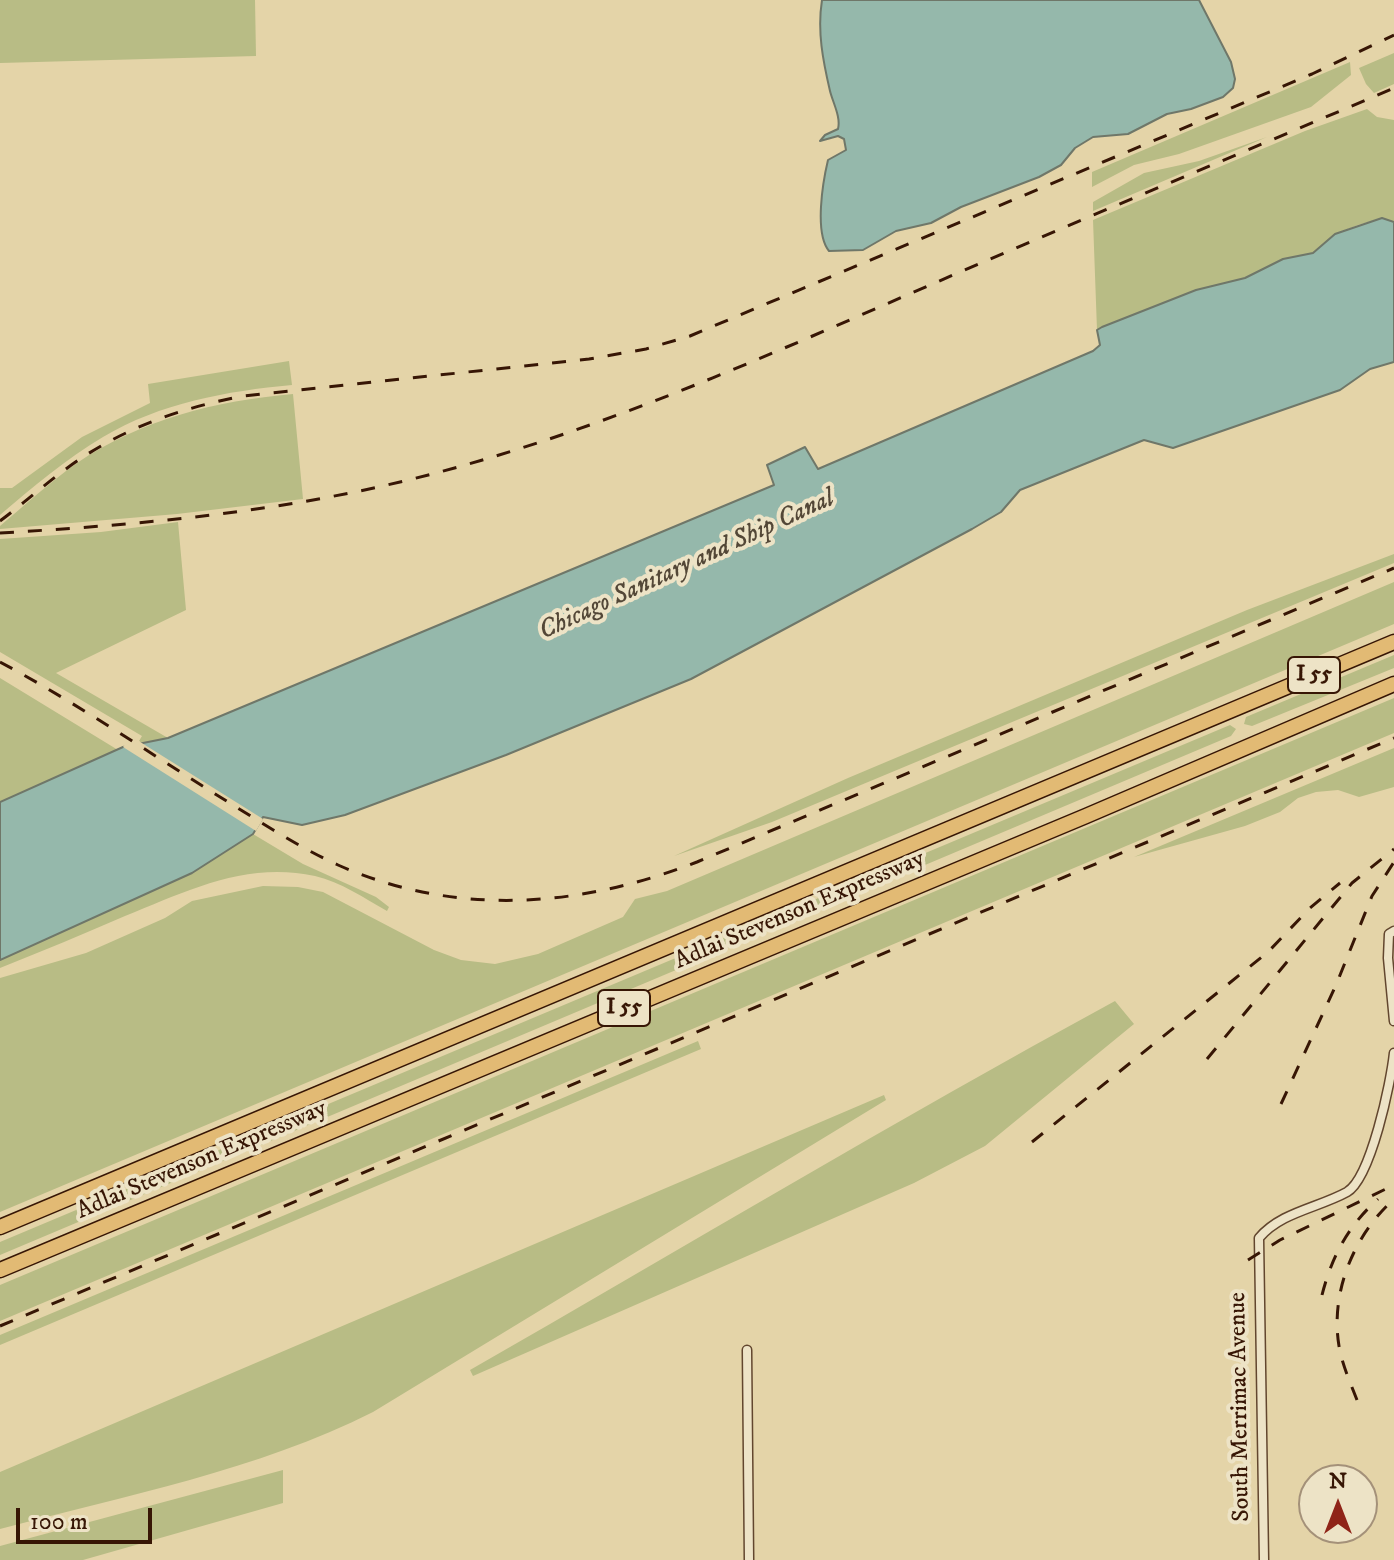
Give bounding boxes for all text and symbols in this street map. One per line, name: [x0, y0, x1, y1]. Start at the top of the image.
water label: Chicago Sanitary and Ship Canal: [534, 484, 840, 648]
road number: I 55: [1288, 657, 1340, 693]
street label: Adlai Stevenson Expressway: [671, 845, 929, 977]
road number: I 55: [598, 990, 650, 1026]
street label: Adlai Stevenson Expressway: [73, 1095, 331, 1227]
street label: South Merrimac Avenue: [1225, 1292, 1257, 1522]
north arrow: [1298, 1464, 1378, 1544]
text: N: [1329, 1468, 1347, 1495]
scale bar: [20, 1492, 156, 1542]
text: 100 m: [30, 1507, 88, 1537]

